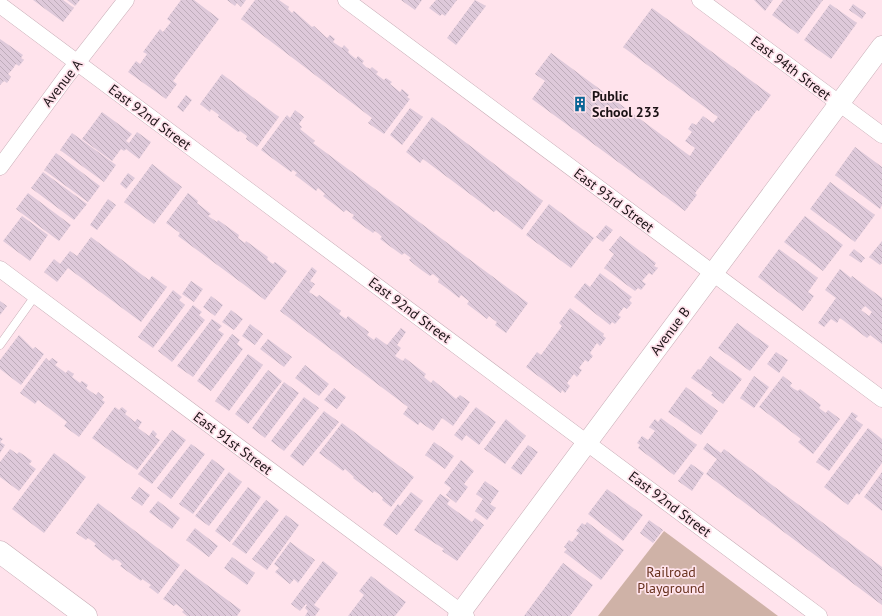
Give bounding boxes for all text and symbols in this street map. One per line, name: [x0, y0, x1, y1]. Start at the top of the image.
street label: East 94th Street: [747, 32, 835, 104]
street label: Avenue A: [38, 55, 87, 110]
street label: East 92nd Street: [105, 80, 195, 154]
place label: Public School 233: [592, 87, 660, 121]
building icon: Public School 233: [571, 95, 589, 113]
street label: East 93rd Street: [570, 164, 658, 236]
street label: East 92nd Street: [365, 273, 455, 347]
street label: Avenue B: [646, 303, 694, 359]
street label: East 91st Street: [190, 407, 276, 479]
street label: East 92nd Street: [625, 467, 715, 541]
park label: Railroad Playground: [637, 563, 705, 597]

